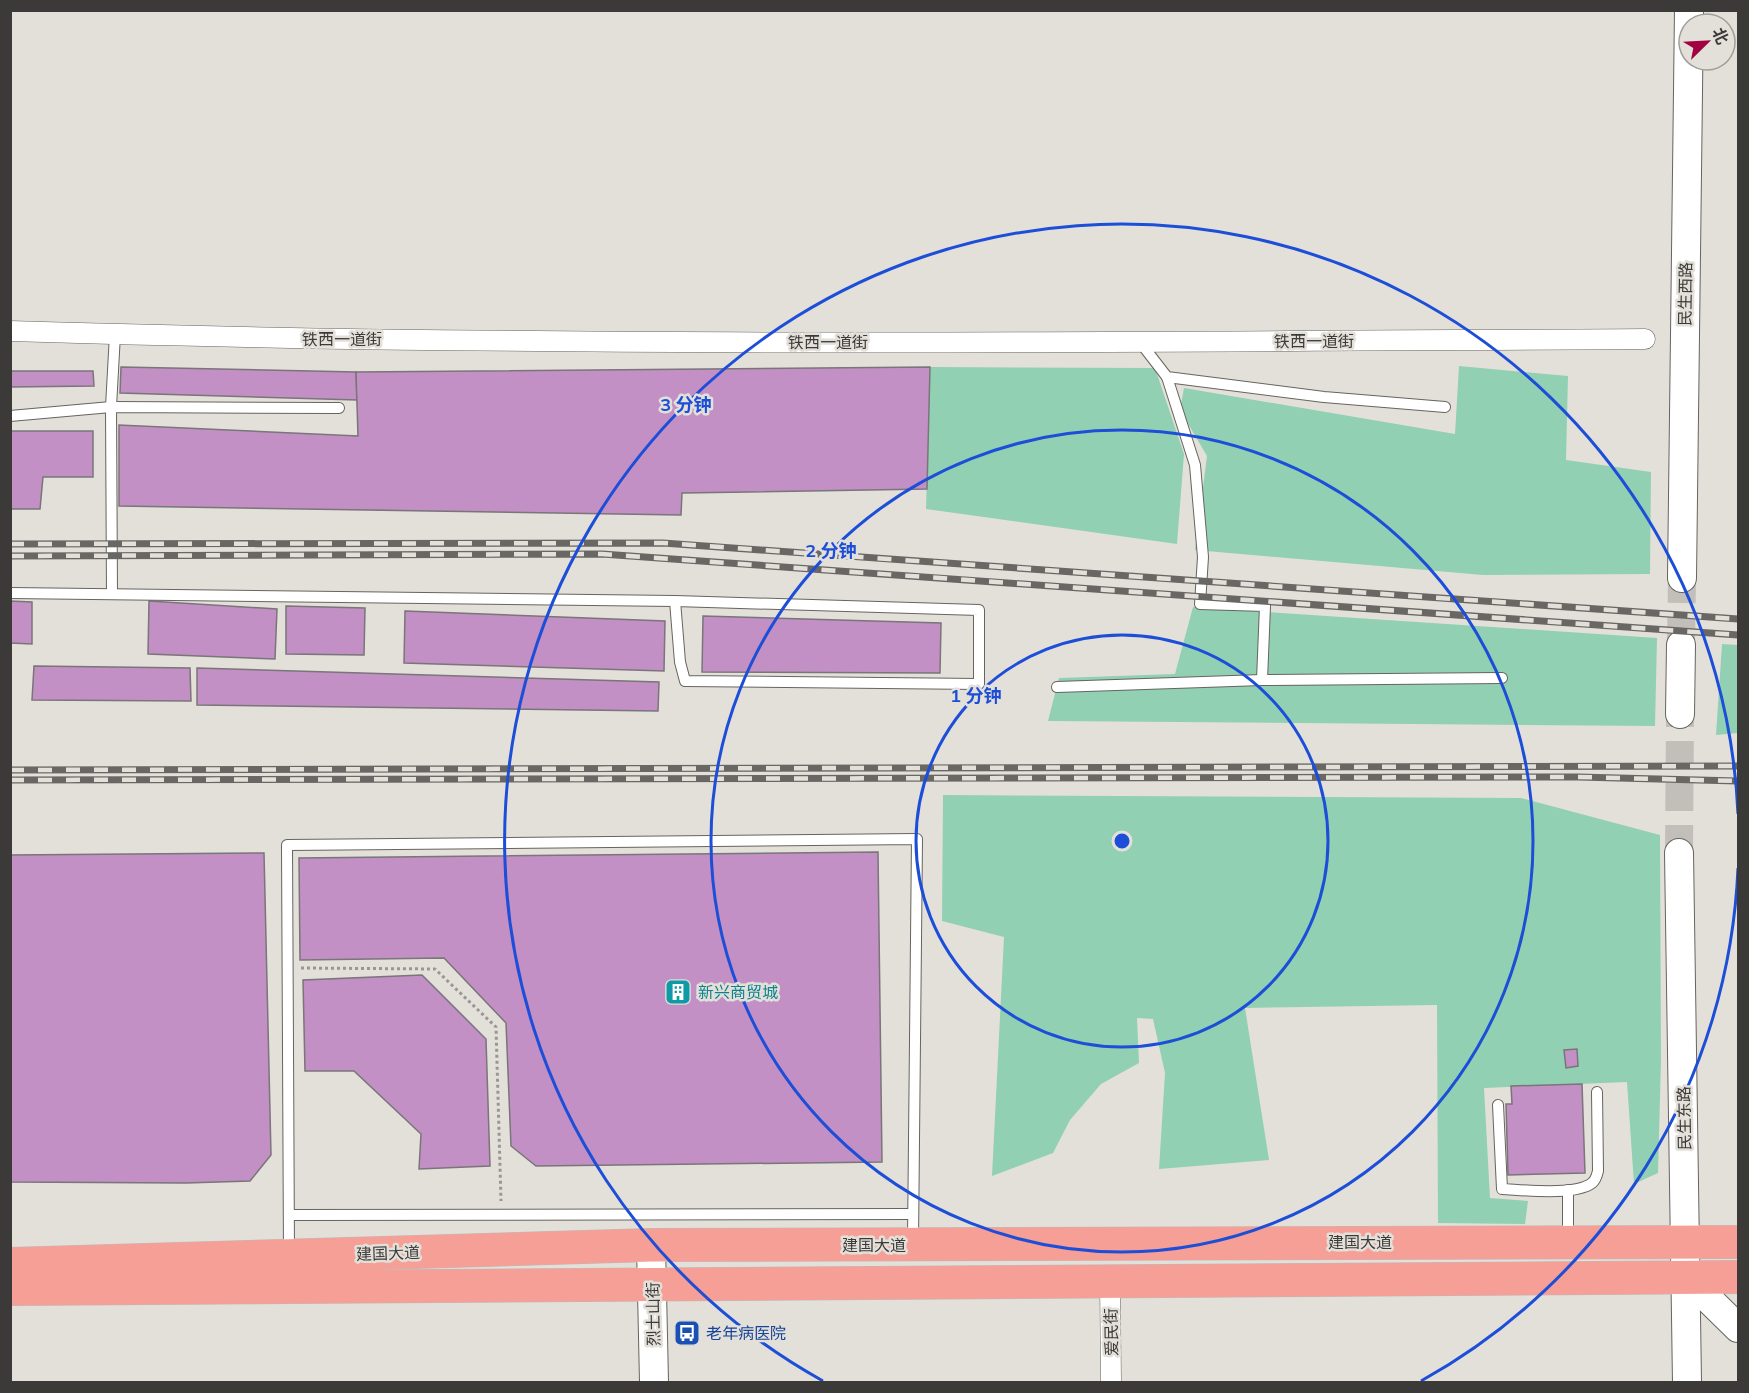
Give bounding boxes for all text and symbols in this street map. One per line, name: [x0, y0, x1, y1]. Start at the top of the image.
north arrow: [1677, 12, 1737, 72]
text: 北: [1708, 25, 1733, 47]
street label: 民生西路: [1674, 262, 1696, 326]
street label: 铁西一道街: [302, 329, 382, 349]
street label: 铁西一道街: [1274, 331, 1354, 351]
street label: 铁西一道街: [788, 332, 868, 352]
text: 3 分钟: [660, 393, 712, 416]
text: 2 分钟: [805, 539, 857, 562]
text: 1 分钟: [950, 684, 1002, 707]
centre of rings: [1112, 831, 1132, 851]
building icon: 新兴商贸城: [663, 977, 693, 1007]
place label: 新兴商贸城: [698, 982, 778, 1002]
street label: 民生东路: [1673, 1086, 1695, 1150]
street label: 建国大道: [1328, 1232, 1392, 1252]
street label: 建国大道: [842, 1235, 906, 1255]
street label: 建国大道: [356, 1242, 420, 1264]
street label: 烈士山街: [642, 1282, 664, 1346]
street label: 爱民街: [1101, 1308, 1121, 1356]
bus stop icon: 老年病医院: [672, 1318, 702, 1348]
place label: 老年病医院: [706, 1323, 786, 1343]

